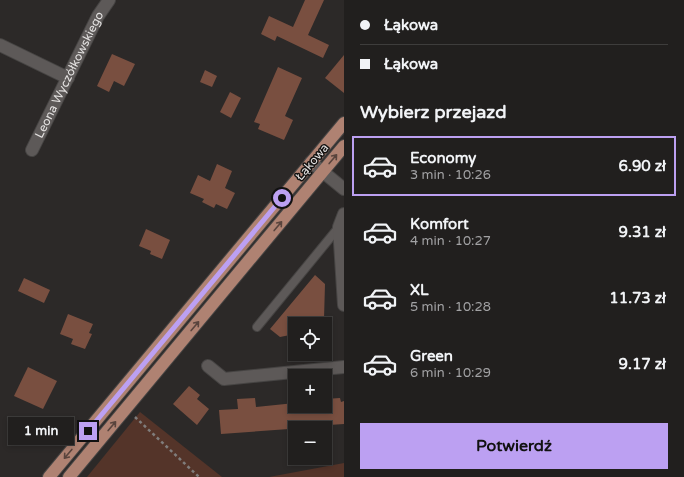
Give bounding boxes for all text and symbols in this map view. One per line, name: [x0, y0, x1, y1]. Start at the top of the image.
street label: Leona Wyczółkowskiego: [32, 8, 106, 140]
text: Łąkowa: [384, 16, 438, 34]
text: Łąkowa: [384, 55, 438, 73]
text: Wybierz przejazd: [360, 101, 507, 123]
street label: Łąkowa: [293, 141, 331, 183]
icon: car: [362, 148, 398, 184]
text: Economy: [410, 149, 476, 167]
one-way arrow: [329, 154, 338, 164]
text: 6.90 zł: [619, 157, 666, 175]
text: 3 min · 10:26: [410, 167, 491, 183]
route start: [273, 189, 291, 207]
icon: car: [362, 214, 398, 250]
text: Komfort: [410, 215, 469, 233]
one-way arrow: [274, 221, 283, 231]
text: 9.31 zł: [619, 223, 666, 241]
text: 4 min · 10:27: [410, 233, 491, 249]
icon: car: [362, 280, 398, 316]
text: XL: [410, 281, 429, 299]
text: 11.73 zł: [609, 289, 666, 307]
text: 5 min · 10:28: [410, 299, 491, 315]
map controls: [288, 317, 332, 465]
button: locate: [288, 317, 332, 361]
one-way arrow: [190, 320, 199, 331]
icon: car: [362, 346, 398, 382]
text: Green: [410, 347, 453, 365]
text: 9.17 zł: [619, 355, 666, 373]
text: 6 min · 10:29: [410, 365, 491, 381]
button: +: [288, 369, 332, 413]
callout: 1 min: [8, 417, 74, 445]
one-way arrow: [107, 420, 116, 431]
button: −: [288, 421, 332, 465]
route end: [79, 422, 97, 440]
text: 1 min: [24, 423, 58, 439]
button: Potwierdź: [360, 423, 668, 469]
one-way arrow: [64, 449, 73, 460]

